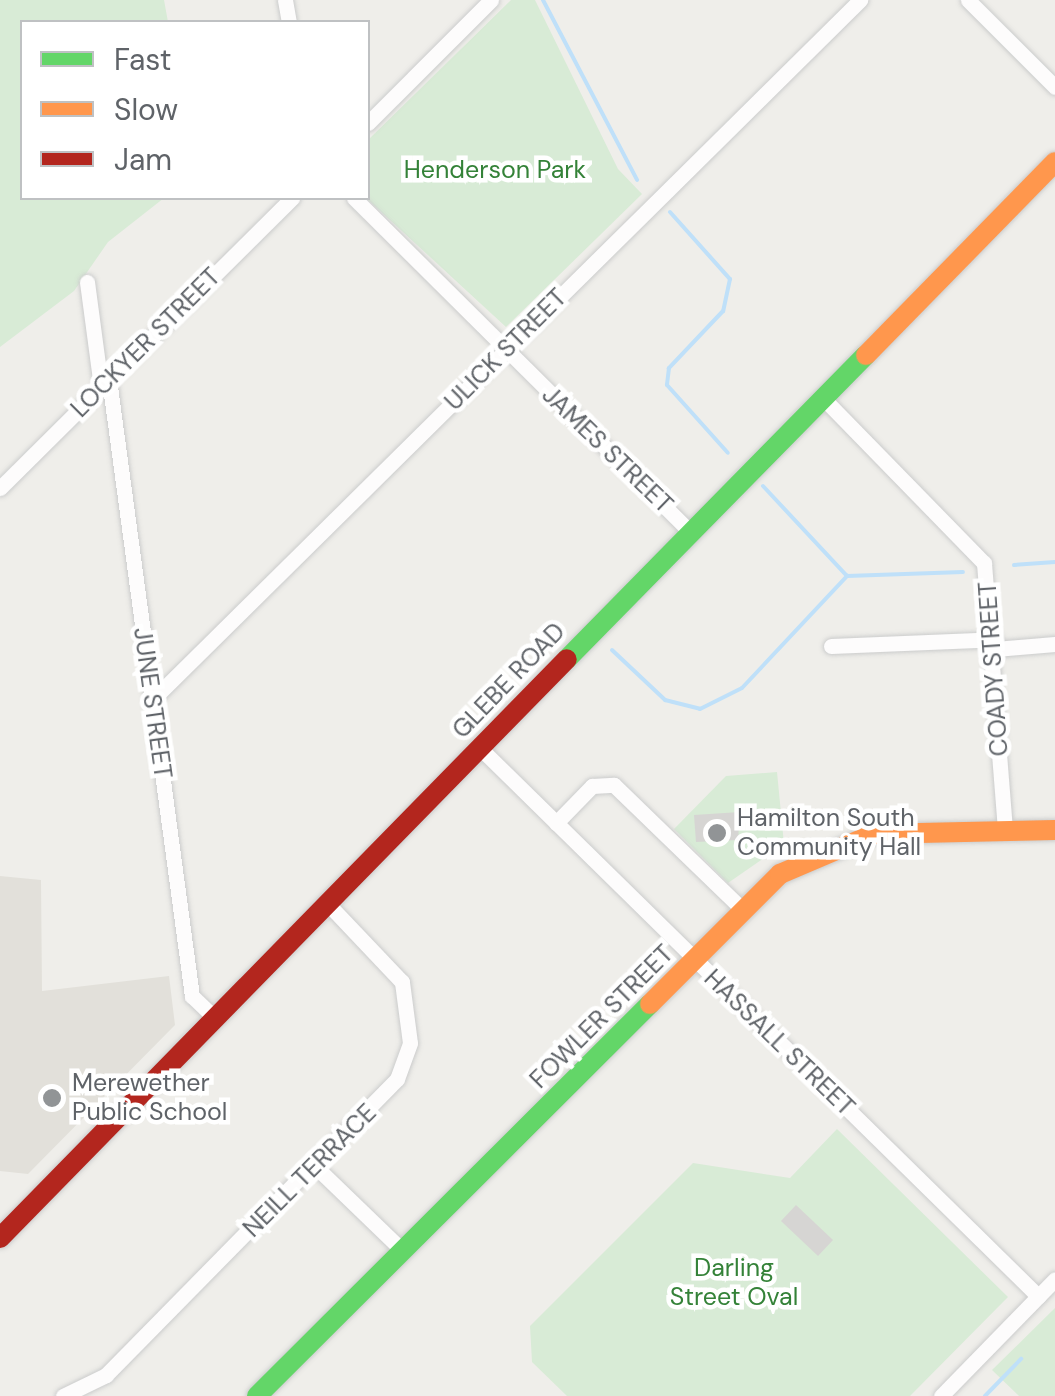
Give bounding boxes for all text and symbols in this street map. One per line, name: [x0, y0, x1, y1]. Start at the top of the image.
legend: [20, 20, 370, 200]
text: Fast: [114, 40, 172, 79]
text: Slow: [114, 90, 178, 129]
text: Jam: [114, 140, 172, 179]
park label: Henderson Park: [404, 155, 586, 185]
street label: LOCKYER STREET: [65, 262, 227, 424]
street label: ULICK STREET: [439, 283, 573, 417]
street label: JAMES STREET: [535, 380, 679, 520]
street label: COADY STREET: [973, 581, 1015, 757]
street label: GLEBE ROAD: [447, 617, 571, 745]
street label: JUNE STREET: [127, 626, 177, 780]
place label: Hamilton South Community Hall: [737, 804, 921, 863]
marker: Hamilton South Community Hall: [706, 822, 728, 844]
street label: FOWLER STREET: [524, 939, 680, 1095]
street label: HASSALL STREET: [698, 964, 860, 1122]
place label: Merewether Public School: [72, 1069, 227, 1128]
marker: Merewether Public School: [41, 1087, 63, 1109]
street label: NEILL TERRACE: [237, 1098, 383, 1244]
park label: Darling Street Oval: [670, 1254, 798, 1313]

